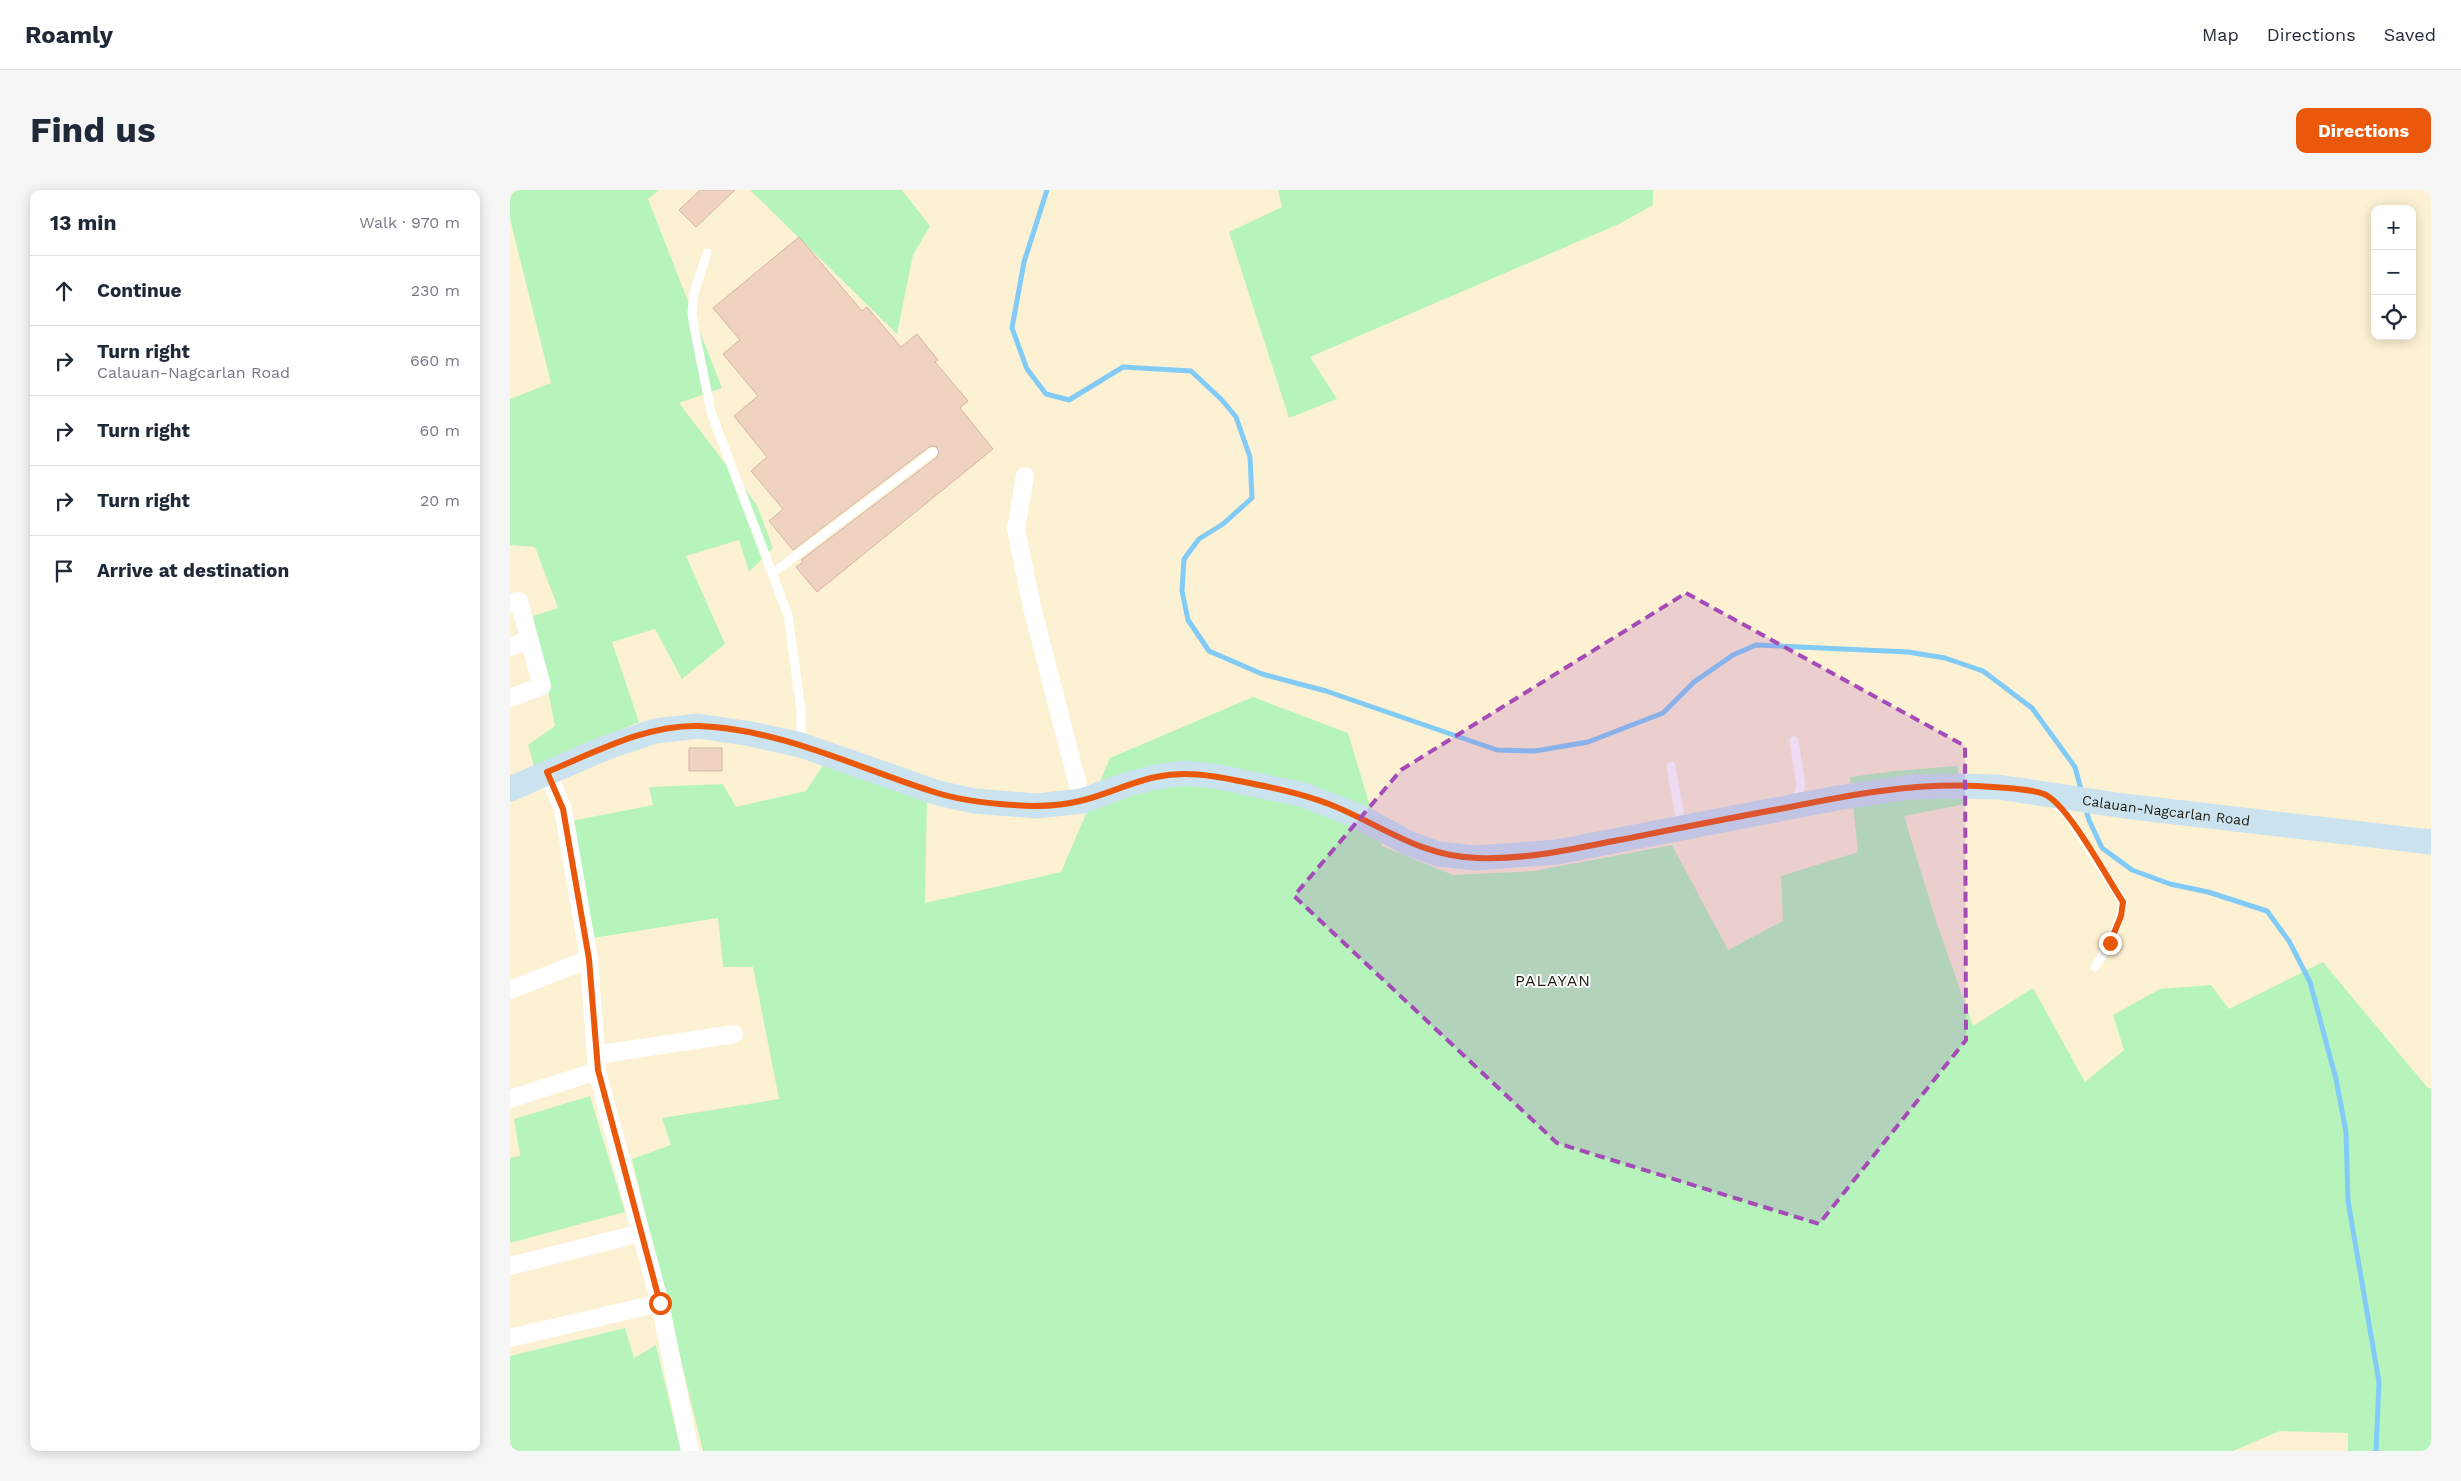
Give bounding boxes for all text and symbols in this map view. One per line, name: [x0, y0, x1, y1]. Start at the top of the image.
text: Roamly: [25, 21, 113, 49]
text: Map: [2202, 24, 2239, 45]
text: Directions: [2267, 24, 2356, 45]
text: Saved: [2384, 24, 2436, 45]
button: Directions: [2296, 108, 2431, 153]
text: Find us: [30, 109, 156, 151]
map controls: [2371, 205, 2416, 340]
button: +: [2371, 205, 2416, 250]
text: 13 min: [50, 210, 116, 235]
text: Walk · 970 m: [359, 213, 460, 232]
button: −: [2371, 250, 2416, 295]
icon: ahead: [50, 277, 78, 305]
text: Continue: [97, 279, 181, 302]
text: 230 m: [411, 281, 460, 300]
button: locate: [2371, 295, 2416, 340]
text: Turn right: [97, 340, 190, 363]
icon: right: [50, 347, 78, 375]
text: 660 m: [410, 351, 460, 370]
text: Calauan-Nagcarlan Road: [97, 363, 290, 382]
icon: right: [50, 417, 78, 445]
text: Turn right: [97, 419, 190, 442]
text: 60 m: [420, 421, 460, 440]
icon: right: [50, 487, 78, 515]
text: Turn right: [97, 489, 190, 512]
text: 20 m: [420, 491, 460, 510]
icon: arrive: [50, 557, 78, 585]
text: Arrive at destination: [97, 559, 289, 582]
street label: Calauan-Nagcarlan Road: [2081, 792, 2251, 829]
route end: [2099, 932, 2122, 955]
district label: PALAYAN: [1515, 971, 1591, 990]
route start: [649, 1292, 672, 1315]

